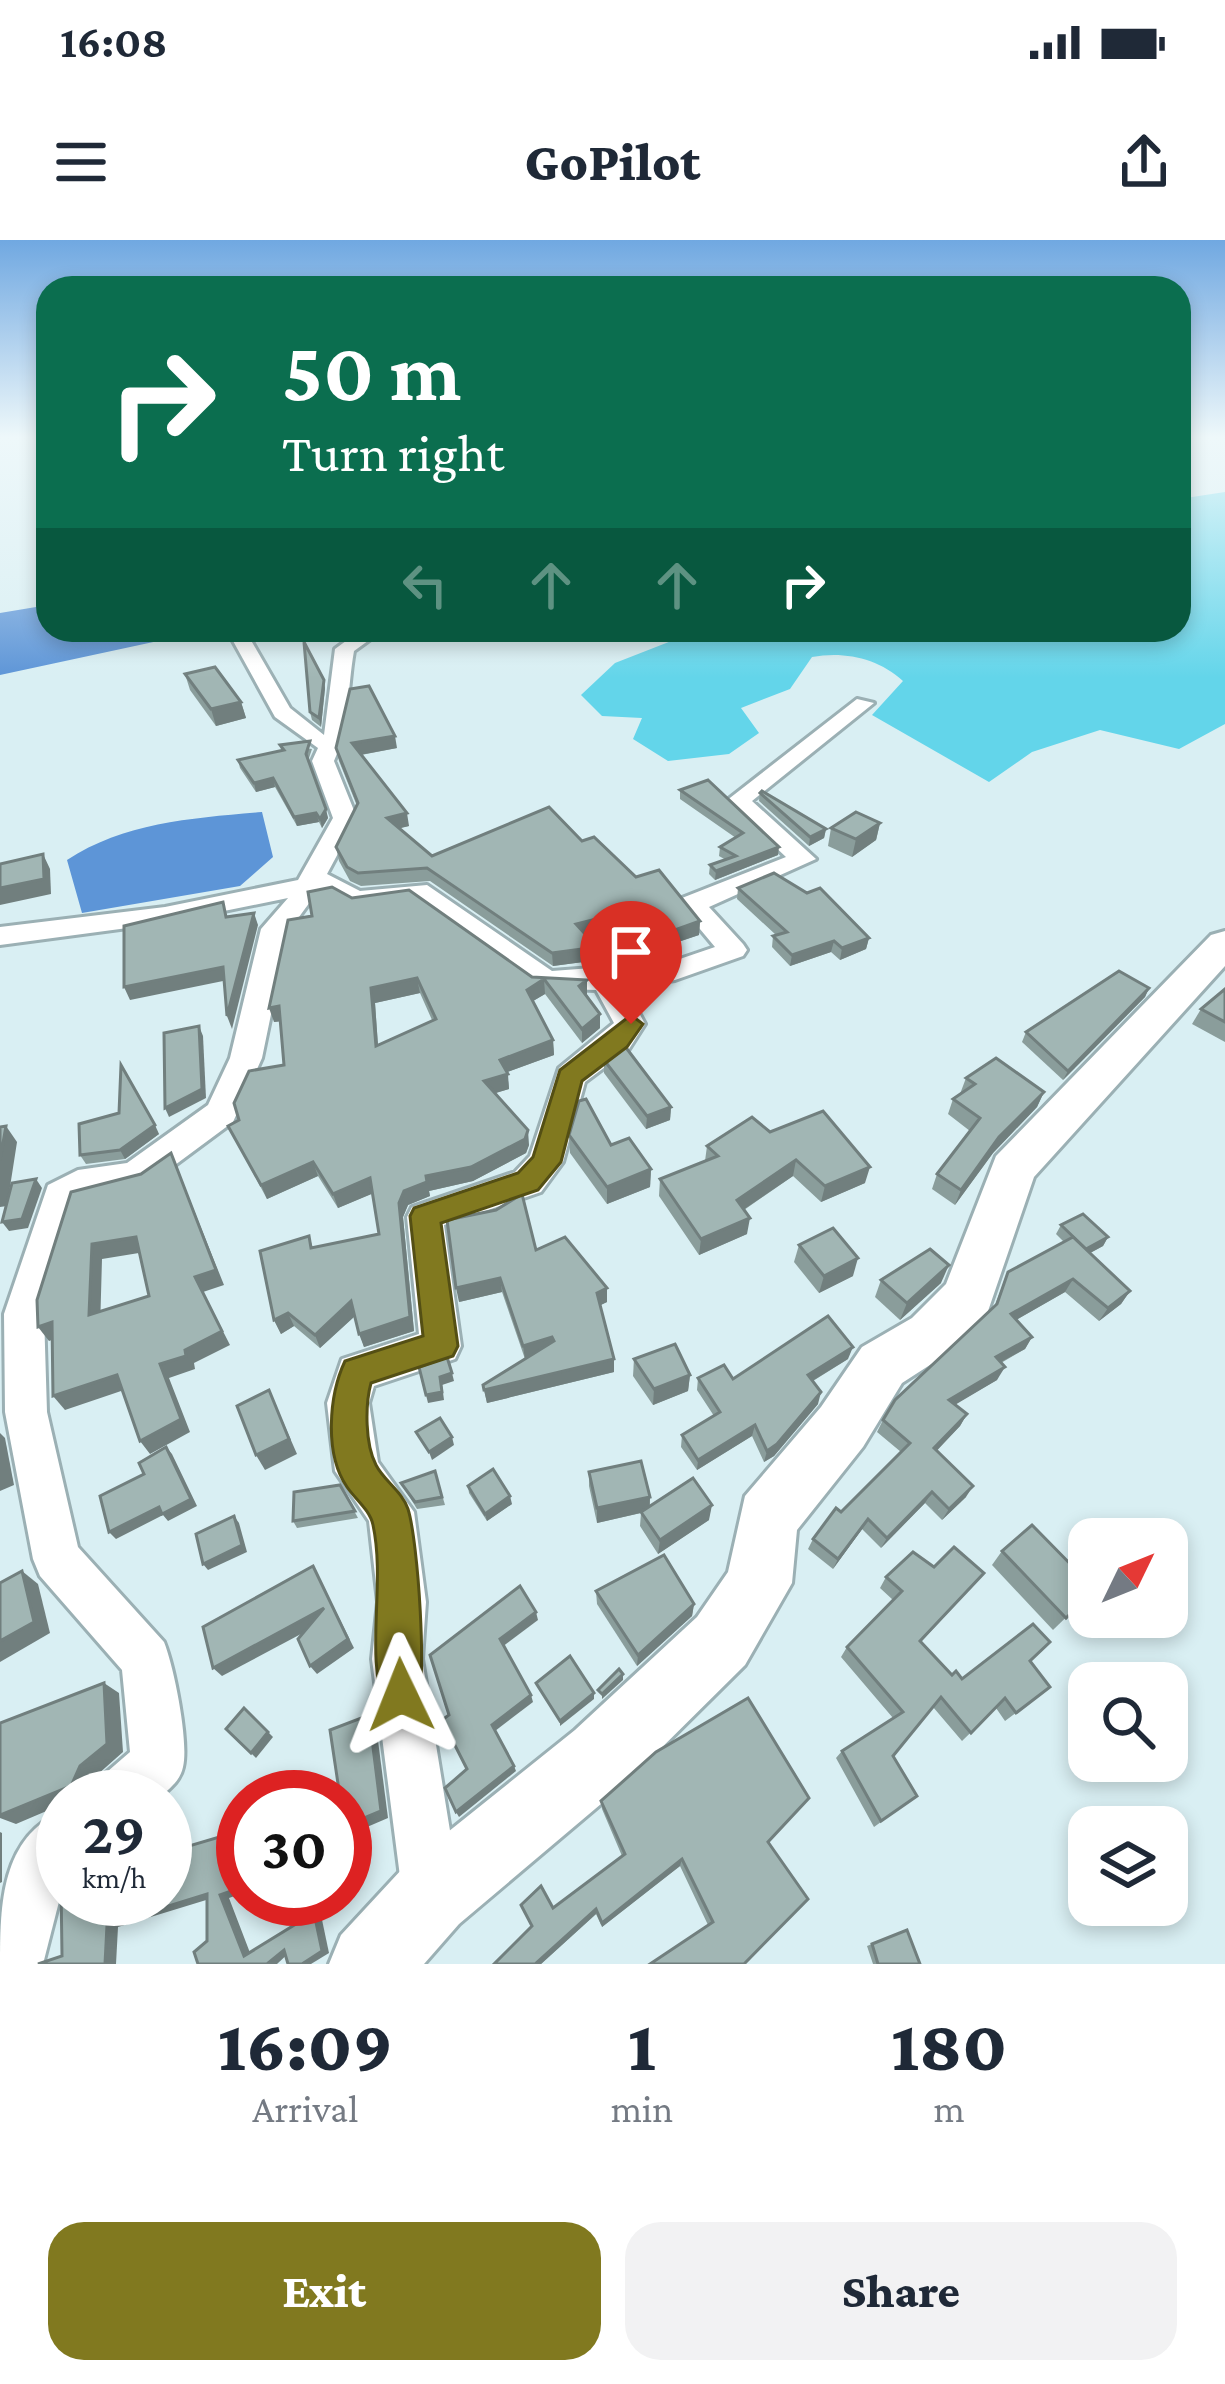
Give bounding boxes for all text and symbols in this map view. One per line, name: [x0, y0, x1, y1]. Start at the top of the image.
text: 16:08: [60, 17, 167, 67]
icon: menu: [48, 129, 114, 195]
icon: share: [1111, 129, 1177, 195]
text: GoPilot: [524, 132, 701, 192]
icon: right: [84, 324, 240, 480]
text: 50 m: [282, 325, 461, 418]
text: Turn right: [282, 423, 504, 483]
icon: left: [392, 552, 458, 618]
icon: ahead: [518, 552, 584, 618]
icon: ahead: [644, 552, 710, 618]
icon: right: [770, 552, 836, 618]
pin: [580, 901, 682, 1024]
icon: arrive: [598, 919, 664, 985]
north arrow: [1068, 1518, 1188, 1638]
map controls: [1068, 1518, 1188, 1926]
position arrow: [338, 1632, 464, 1758]
button: search: [1068, 1662, 1188, 1782]
speed limit sign: 30: [216, 1770, 372, 1926]
text: 29: [82, 1799, 146, 1866]
button: layers: [1068, 1806, 1188, 1926]
text: km/h: [82, 1861, 146, 1894]
text: 16:09: [218, 2005, 393, 2085]
text: 1: [628, 2005, 656, 2085]
text: 180: [891, 2005, 1007, 2085]
text: Arrival: [252, 2087, 358, 2130]
text: min: [611, 2087, 673, 2130]
text: m: [933, 2087, 965, 2130]
button: Exit: [48, 2222, 601, 2360]
button: Share: [625, 2222, 1177, 2360]

